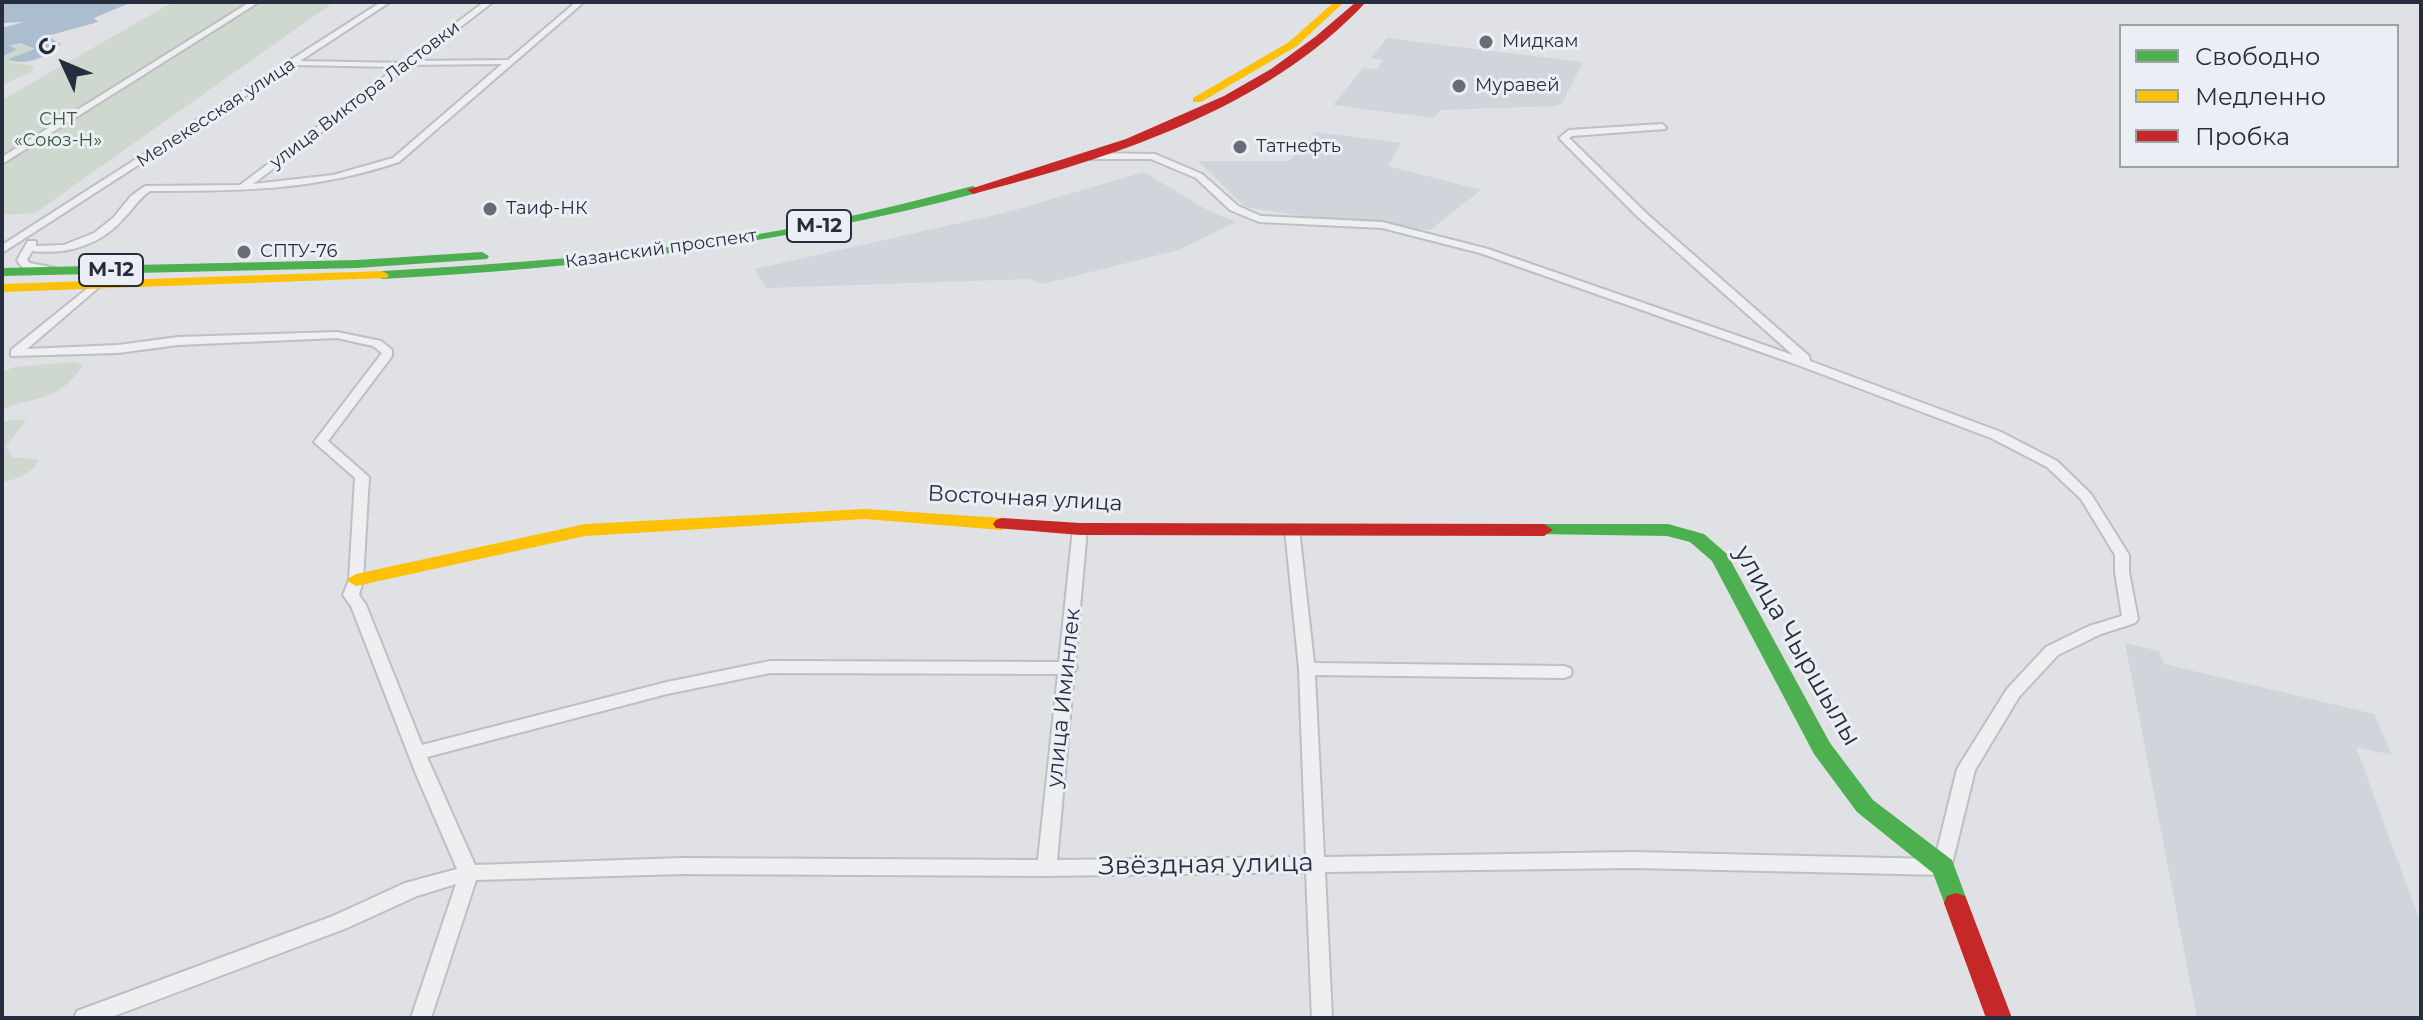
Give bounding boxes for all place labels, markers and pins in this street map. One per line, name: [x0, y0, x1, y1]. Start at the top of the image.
place label: Мидкам: [1502, 31, 1578, 53]
marker: Мидкам: [1477, 33, 1495, 51]
place label: Муравей: [1475, 75, 1560, 97]
marker: Муравей: [1450, 77, 1468, 95]
place label: Татнефть: [1256, 136, 1341, 158]
marker: Татнефть: [1231, 138, 1249, 156]
place label: Таиф-НК: [506, 198, 588, 220]
marker: Таиф-НК: [481, 200, 499, 218]
place label: СПТУ-76: [260, 241, 338, 263]
marker: СПТУ-76: [235, 243, 253, 261]

